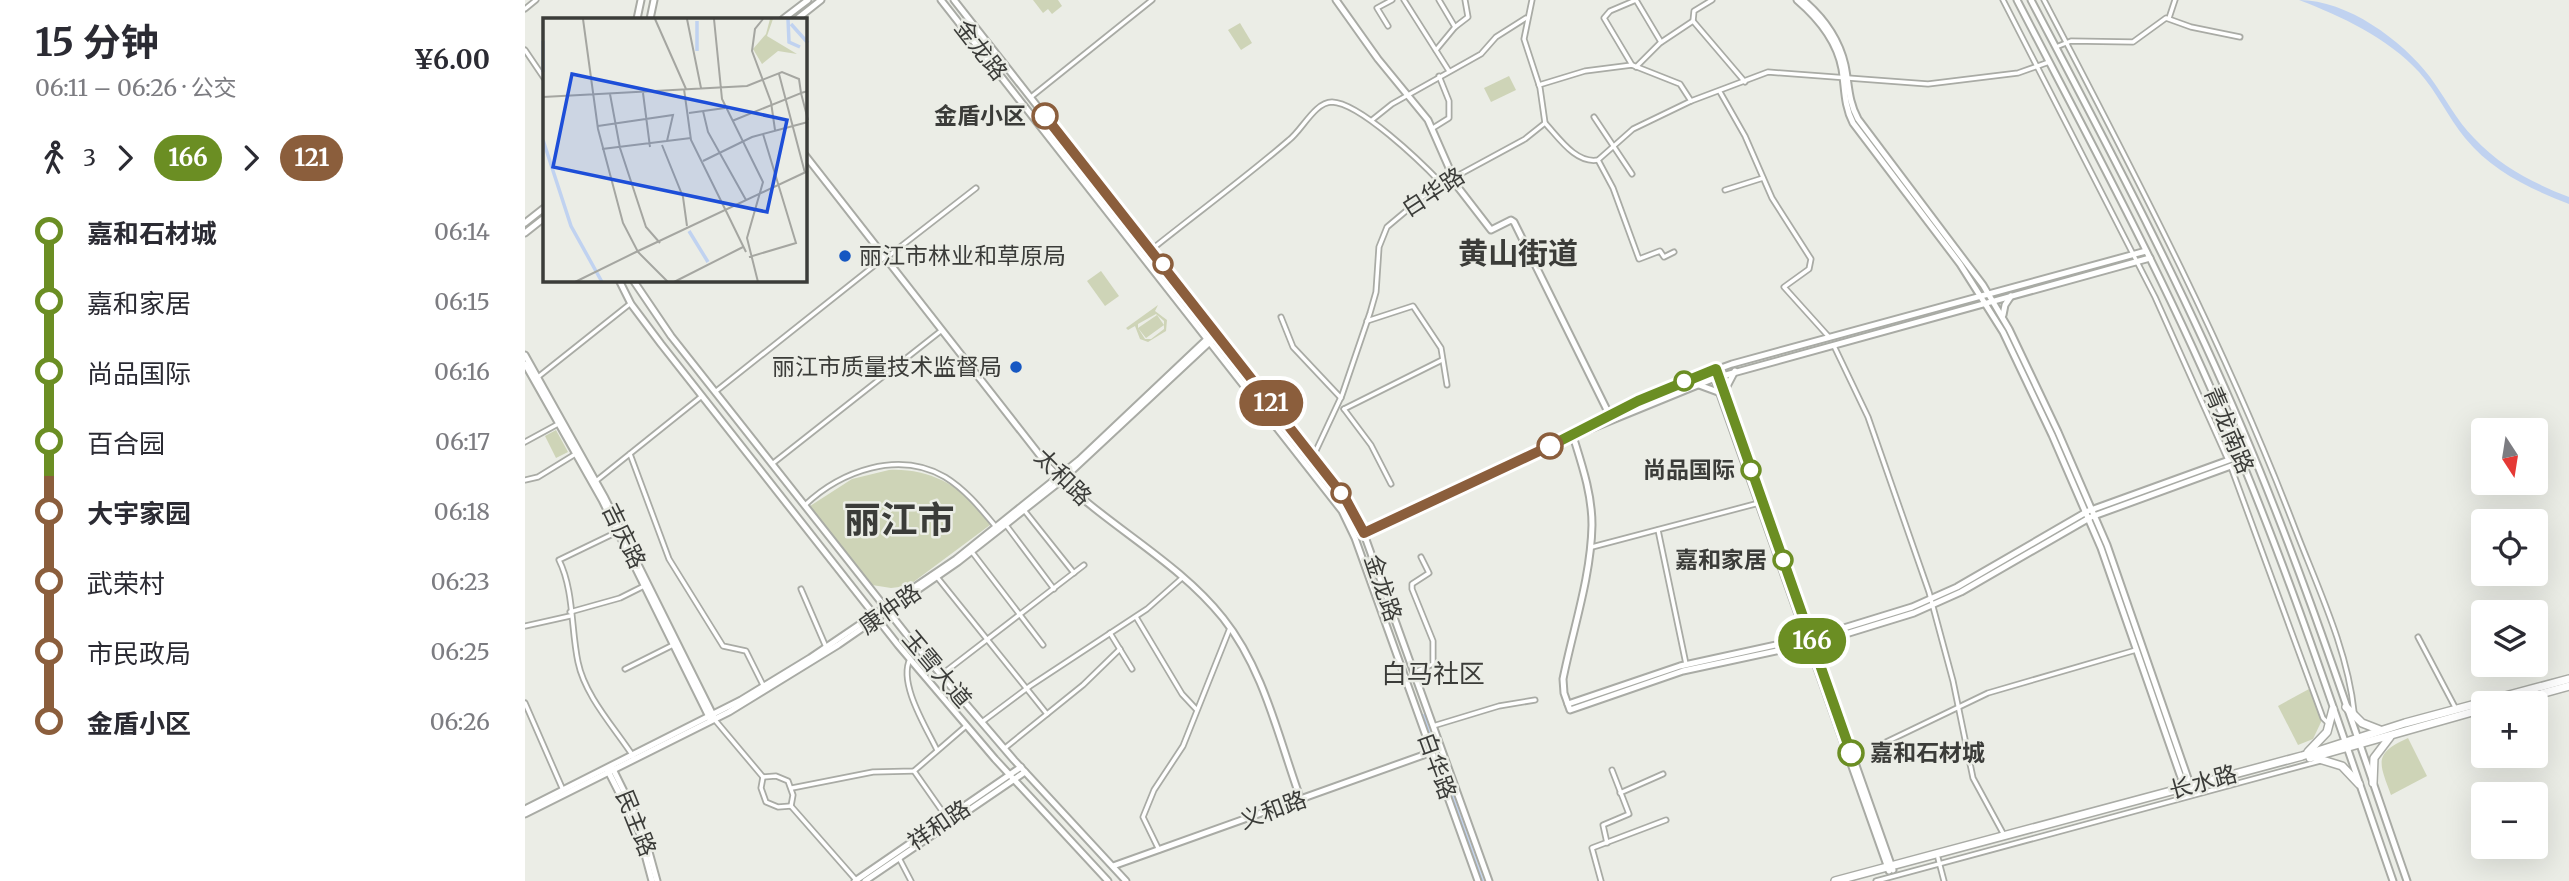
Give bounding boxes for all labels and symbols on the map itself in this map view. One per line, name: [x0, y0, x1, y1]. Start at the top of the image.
street label: 金龙路: [949, 14, 1014, 86]
inset map: [543, 18, 807, 282]
place label: 金盾小区: [934, 101, 1026, 130]
marker: 金盾小区: [1032, 103, 1058, 129]
street label: 白华路: [1396, 161, 1470, 223]
district label: 黄山街道: [1458, 234, 1578, 272]
place label: 丽江市林业和草原局: [859, 241, 1066, 270]
marker: 丽江市林业和草原局: [837, 248, 853, 264]
unlabelled marker: [1153, 254, 1173, 274]
place label: 丽江市质量技术监督局: [772, 352, 1002, 381]
marker: 丽江市质量技术监督局: [1008, 359, 1024, 375]
unlabelled marker: [1674, 371, 1694, 391]
line badge: 121: [1231, 380, 1311, 426]
street label: 青龙南路: [2198, 382, 2261, 478]
north arrow: [2471, 418, 2548, 495]
unlabelled marker: [1537, 433, 1563, 459]
street label: 太和路: [1029, 442, 1098, 511]
place label: 尚品国际: [1643, 455, 1735, 484]
marker: 尚品国际: [1741, 460, 1761, 480]
unlabelled marker: [1331, 483, 1351, 503]
district label: 丽江市: [844, 497, 955, 543]
street label: 吉庆路: [596, 498, 653, 573]
place label: 嘉和家居: [1675, 545, 1767, 574]
street label: 金龙路: [1359, 550, 1408, 625]
marker: 嘉和家居: [1773, 550, 1793, 570]
street label: 康仲路: [853, 577, 926, 640]
line badge: 166: [1772, 618, 1852, 664]
street label: 玉雪大道: [897, 624, 978, 713]
district label: 白马社区: [1381, 657, 1485, 690]
street label: 白华路: [1412, 728, 1463, 803]
place label: 嘉和石材城: [1870, 738, 1985, 767]
marker: 嘉和石材城: [1838, 740, 1864, 766]
street label: 长水路: [2166, 759, 2240, 804]
street label: 义和路: [1235, 784, 1310, 835]
street label: 民主路: [610, 785, 663, 860]
street label: 祥和路: [902, 793, 975, 856]

